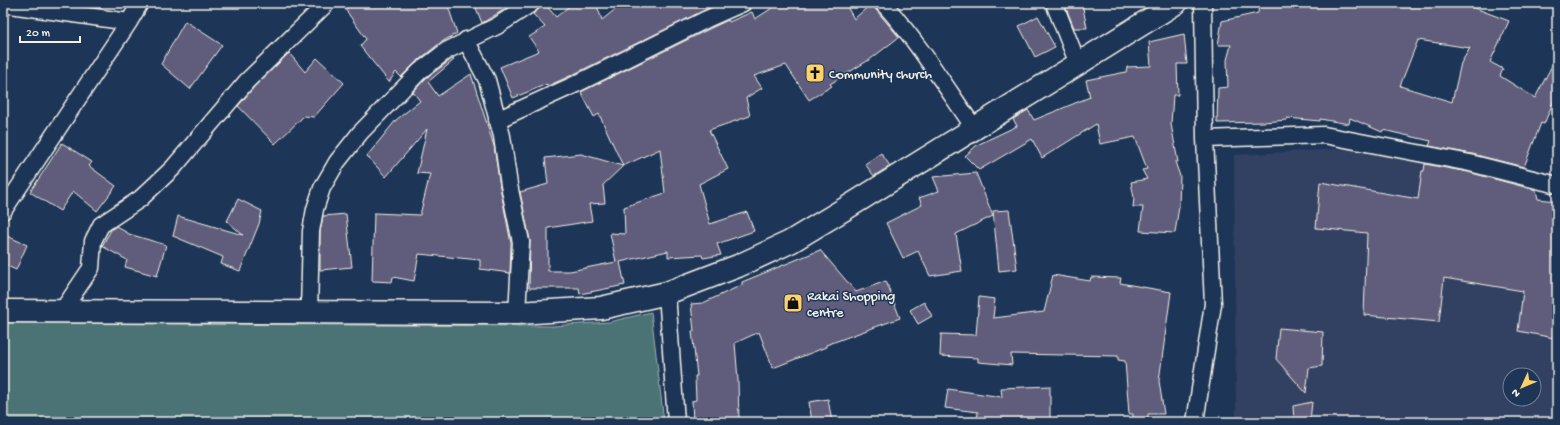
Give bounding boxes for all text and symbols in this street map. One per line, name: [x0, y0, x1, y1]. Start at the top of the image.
scale bar: [20, 18, 80, 44]
text: 20 m: [26, 27, 51, 41]
church icon: Community church: [804, 62, 826, 84]
place label: Community church: [829, 67, 932, 84]
place label: Rakai Shopping centre: [807, 289, 895, 322]
shop icon: Rakai Shopping centre: [782, 292, 804, 314]
north arrow: [1502, 367, 1542, 407]
text: N: [1509, 386, 1523, 399]

